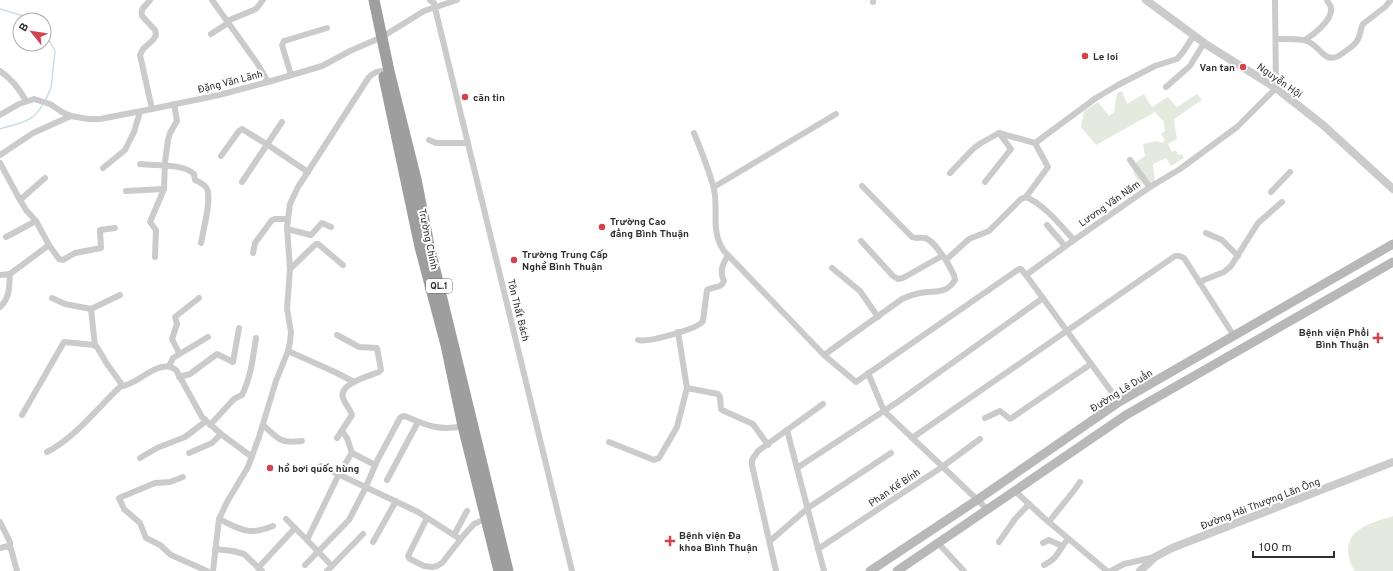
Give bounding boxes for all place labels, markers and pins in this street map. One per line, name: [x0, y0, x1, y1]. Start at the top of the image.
marker: Le loi: [1080, 51, 1090, 61]
place label: Le loi: [1093, 51, 1118, 64]
place label: Van tan: [1199, 62, 1235, 75]
marker: Van tan: [1238, 62, 1248, 72]
marker: căn tin: [460, 92, 470, 102]
place label: căn tin: [473, 92, 505, 105]
place label: Trường Cao đẳng Bình Thuận: [610, 216, 689, 241]
marker: Trường Cao đẳng Bình Thuận: [597, 222, 607, 232]
place label: Trường Trung Cấp Nghề Bình Thuận: [522, 249, 608, 274]
marker: Trường Trung Cấp Nghề Bình Thuận: [509, 255, 519, 265]
place label: Bệnh viện Phổi Bình Thuận: [1299, 327, 1369, 352]
marker: Bệnh viện Phổi Bình Thuận: [1372, 332, 1384, 344]
marker: hồ bơi quốc hùng: [265, 463, 275, 473]
place label: hồ bơi quốc hùng: [278, 463, 359, 476]
place label: Bệnh viện Đa khoa Bình Thuận: [679, 530, 758, 555]
marker: Bệnh viện Đa khoa Bình Thuận: [664, 535, 676, 547]

